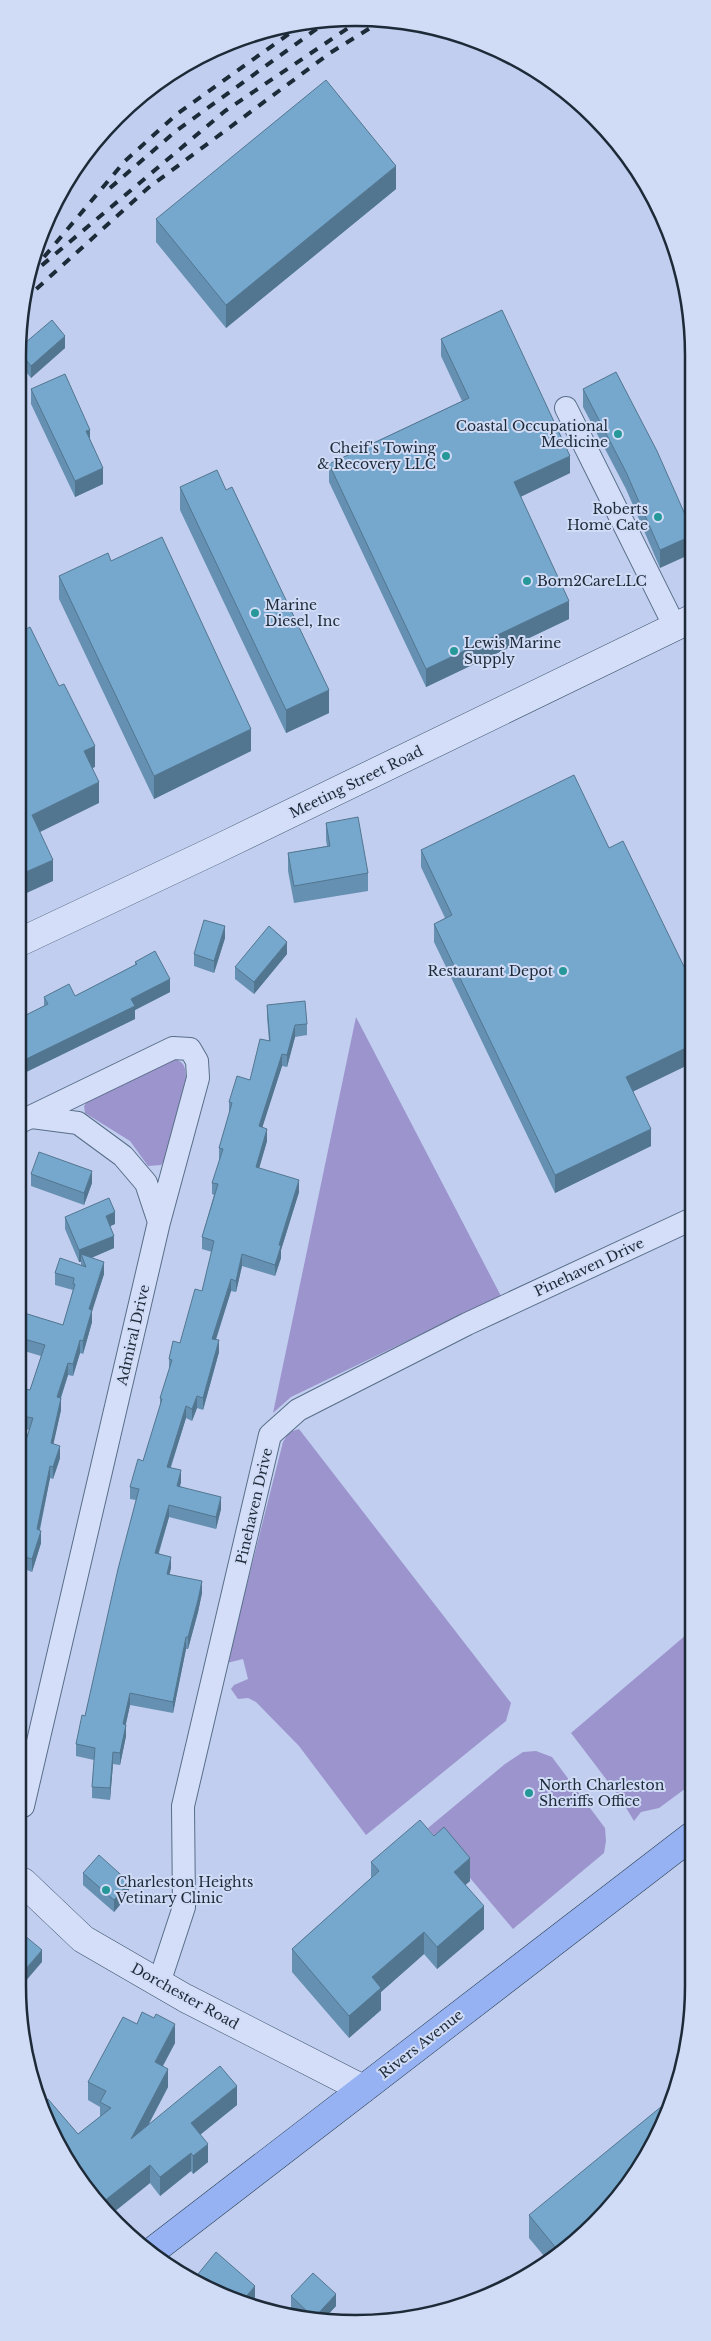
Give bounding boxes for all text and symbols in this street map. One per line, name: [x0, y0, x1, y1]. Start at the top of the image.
place label: Coastal Occupational Medicine: [456, 417, 608, 451]
marker: Coastal Occupational Medicine: [612, 428, 624, 440]
place label: Cheif's Towing & Recovery LLC: [317, 439, 437, 473]
marker: Cheif's Towing & Recovery LLC: [440, 450, 452, 462]
place label: Roberts Home Cate: [567, 500, 648, 534]
marker: Roberts Home Cate: [652, 511, 664, 523]
place label: Born2CareLLC: [537, 572, 647, 590]
marker: Born2CareLLC: [521, 575, 533, 587]
place label: Marine Diesel, Inc: [265, 596, 340, 630]
marker: Marine Diesel, Inc: [249, 607, 261, 619]
place label: Lewis Marine Supply: [464, 634, 561, 668]
marker: Lewis Marine Supply: [448, 645, 460, 657]
street label: Meeting Street Road: [286, 742, 426, 822]
place label: Restaurant Depot: [428, 962, 554, 980]
marker: Restaurant Depot: [557, 965, 569, 977]
street label: Pinehaven Drive: [531, 1234, 647, 1300]
street label: Admiral Drive: [112, 1283, 153, 1388]
street label: Pinehaven Drive: [232, 1446, 276, 1566]
place label: North Charleston Sheriffs Office: [539, 1776, 665, 1810]
marker: North Charleston Sheriffs Office: [523, 1787, 535, 1799]
place label: Charleston Heights Vetinary Clinic: [115, 1873, 253, 1907]
marker: Charleston Heights Vetinary Clinic: [100, 1884, 112, 1896]
street label: Dorchester Road: [128, 1959, 243, 2033]
street label: Rivers Avenue: [375, 2006, 467, 2082]

